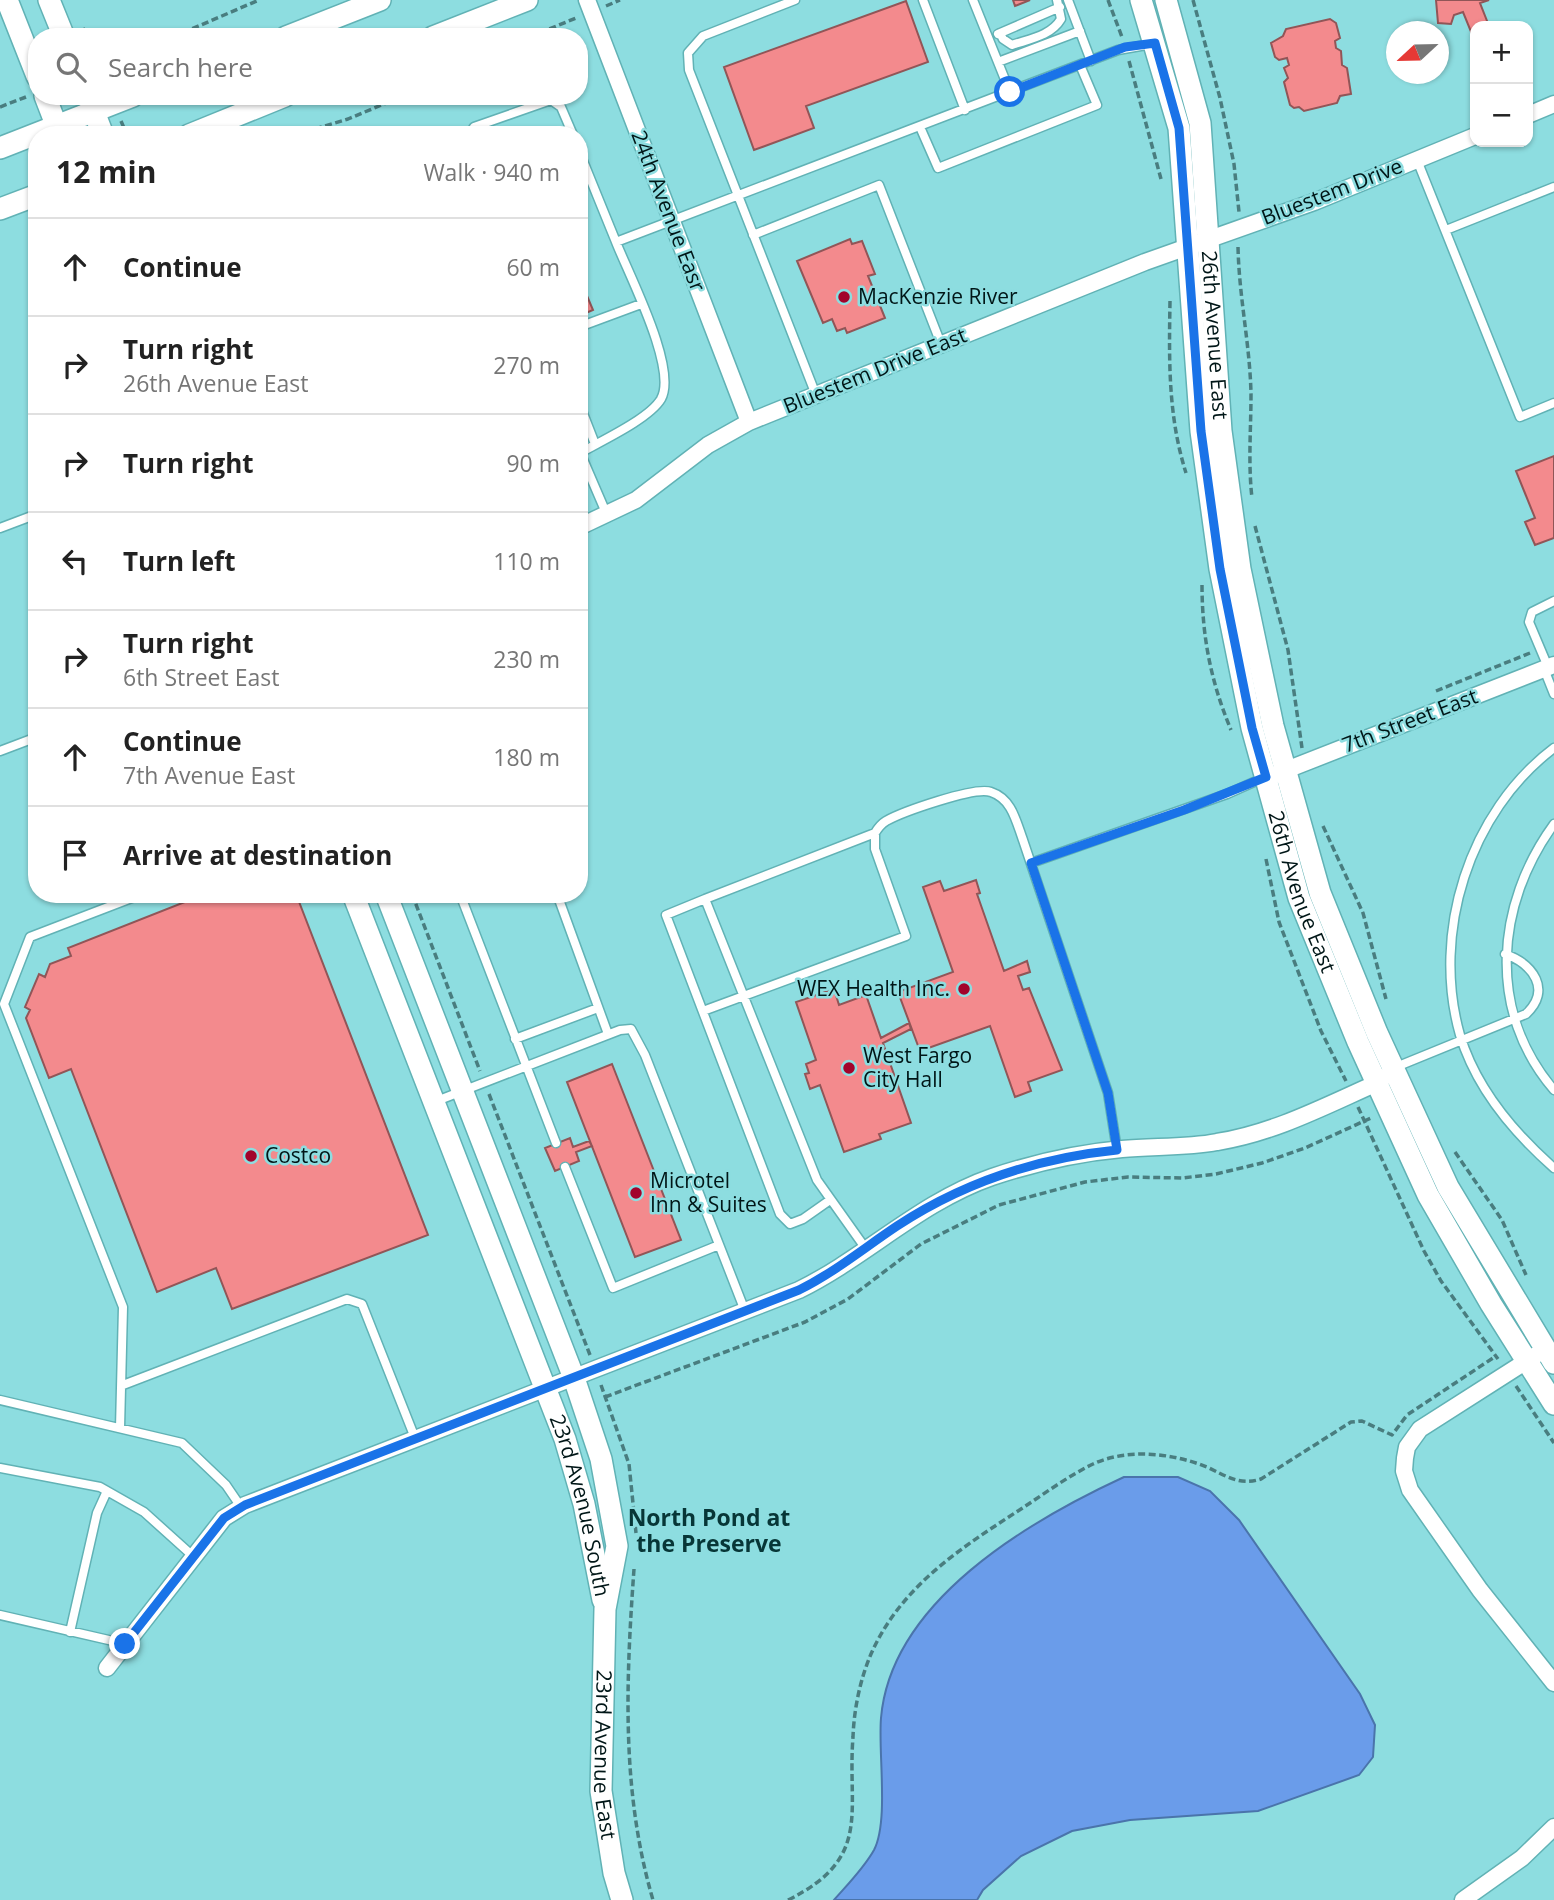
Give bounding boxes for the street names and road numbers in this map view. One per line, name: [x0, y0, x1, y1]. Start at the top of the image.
street label: 24th Avenue Easr: [625, 126, 713, 296]
street label: Bluestem Drive: [1257, 151, 1406, 231]
street label: 26th Avenue East: [1196, 249, 1235, 420]
street label: Bluestem Drive East: [779, 320, 970, 420]
street label: 7th Street East: [1338, 681, 1481, 759]
street label: 26th Avenue East: [1263, 807, 1343, 976]
street label: 23rd Avenue South: [544, 1410, 617, 1599]
street label: 23rd Avenue East: [588, 1669, 623, 1841]

